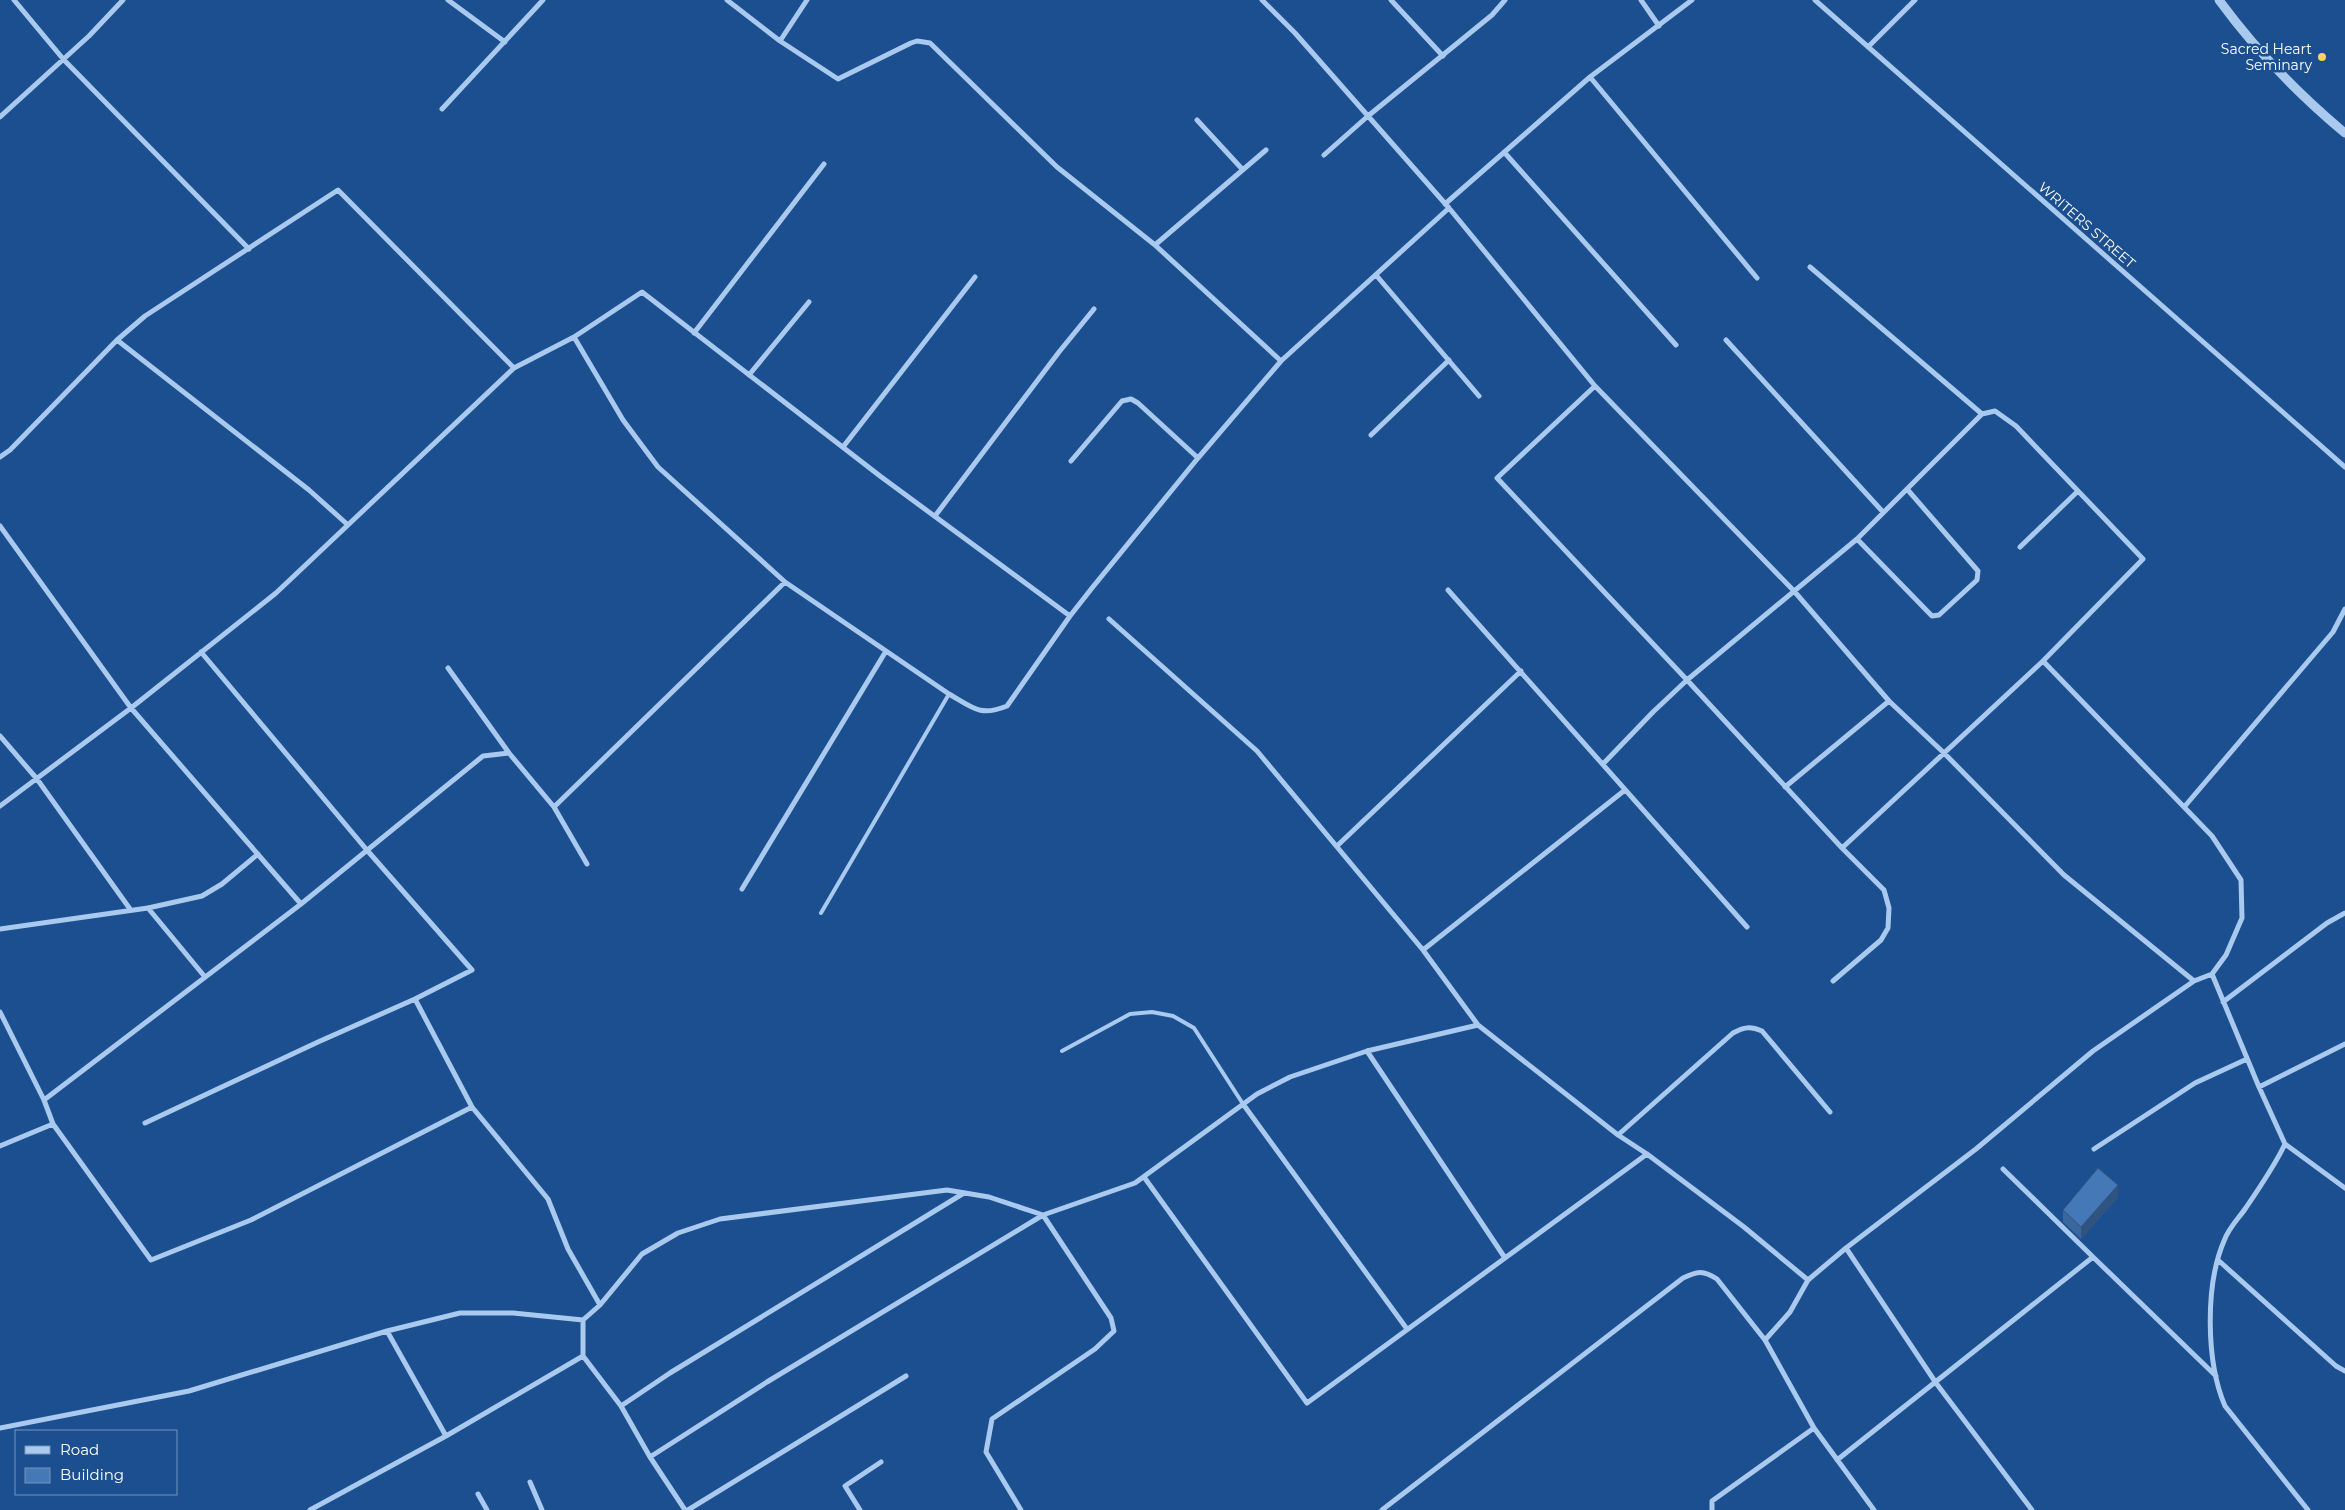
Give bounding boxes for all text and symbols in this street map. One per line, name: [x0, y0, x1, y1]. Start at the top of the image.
place label: Sacred Heart Seminary: [2221, 40, 2312, 74]
marker: Sacred Heart Seminary: [2316, 51, 2328, 63]
street label: WRITERS STREET: [2035, 178, 2139, 272]
legend: [15, 1430, 178, 1495]
text: Road: [60, 1440, 99, 1459]
text: Building: [60, 1465, 124, 1484]

